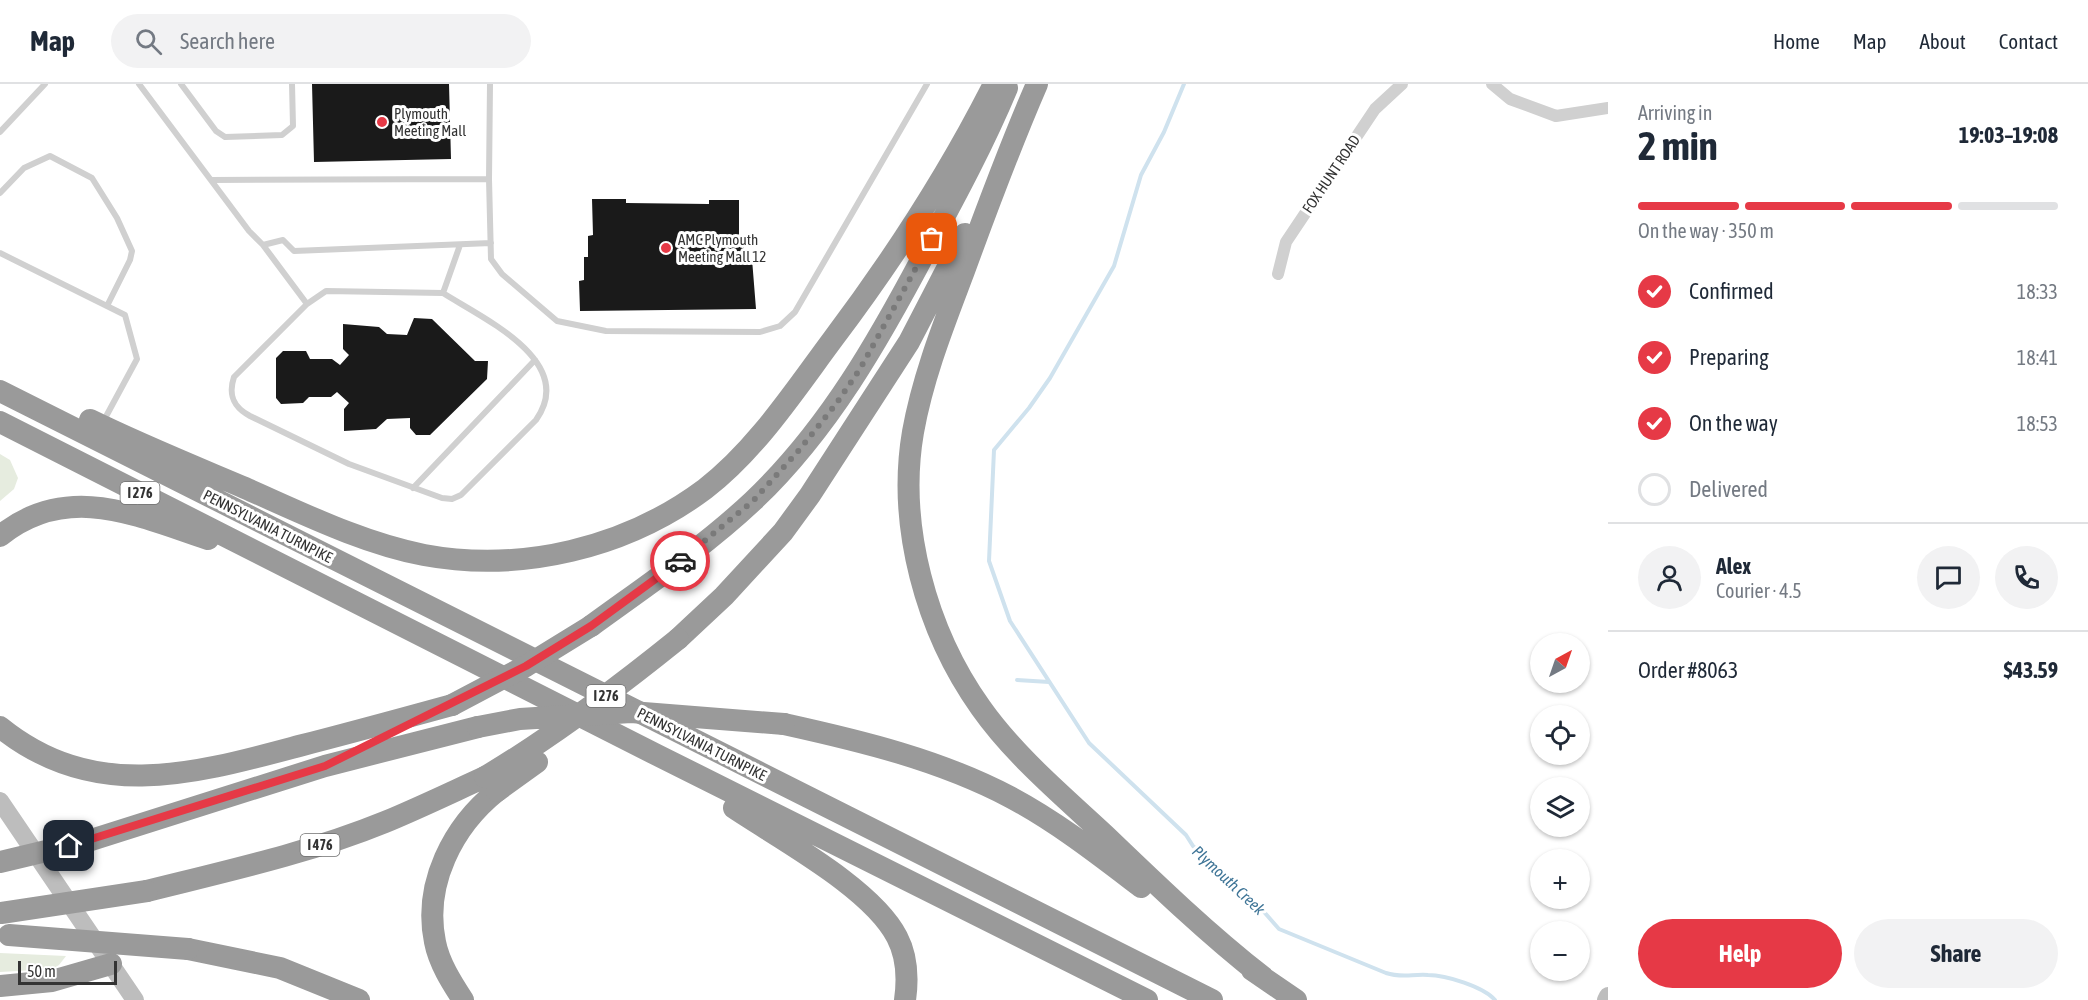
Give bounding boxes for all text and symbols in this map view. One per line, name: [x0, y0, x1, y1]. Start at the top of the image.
search box: [111, 14, 531, 68]
text: Map: [30, 25, 75, 57]
icon: search: [132, 25, 165, 58]
text: Search here: [180, 28, 275, 54]
text: Home: [1773, 29, 1820, 53]
text: Map: [1853, 29, 1887, 53]
text: About: [1920, 29, 1966, 53]
text: Contact: [1999, 29, 2058, 53]
text: Arriving in: [1638, 101, 1712, 124]
place label: Plymouth Meeting Mall: [394, 105, 466, 139]
marker: Plymouth Meeting Mall: [375, 115, 389, 129]
text: 19:03–19:08: [1959, 122, 2058, 148]
text: 2 min: [1638, 124, 1718, 168]
street label: FOX HUNT ROAD: [1299, 132, 1363, 216]
pin: [906, 213, 957, 264]
text: On the way · 350 m: [1638, 219, 1774, 242]
icon: bag: [915, 222, 948, 255]
place label: AMC Plymouth Meeting Mall 12: [678, 231, 766, 265]
marker: AMC Plymouth Meeting Mall 12: [659, 241, 673, 255]
icon: check: [1638, 275, 1671, 308]
text: Confirmed: [1689, 278, 1774, 304]
text: 18:33: [2017, 280, 2058, 303]
icon: check: [1638, 341, 1671, 374]
text: Preparing: [1689, 344, 1769, 370]
text: 18:41: [2017, 346, 2058, 369]
icon: check: [1638, 407, 1671, 440]
text: On the way: [1689, 410, 1778, 436]
text: 18:53: [2017, 412, 2058, 435]
text: Delivered: [1689, 476, 1768, 502]
road number: I 276: [120, 482, 160, 504]
street label: PENNSYLVANIA TURNPIKE: [201, 486, 336, 566]
courier: [650, 531, 710, 591]
icon: car: [664, 545, 697, 578]
button: person: [1638, 546, 1701, 609]
button: chat: [1917, 546, 1980, 609]
button: phone: [1995, 546, 2058, 609]
text: Alex: [1716, 553, 1751, 579]
text: Courier · 4.5: [1716, 579, 1802, 602]
north arrow: [1530, 633, 1590, 693]
map controls: [1530, 633, 1590, 981]
text: Order #8063: [1638, 657, 1738, 683]
text: $43.59: [2003, 657, 2058, 683]
road number: I 276: [586, 685, 626, 707]
street label: PENNSYLVANIA TURNPIKE: [635, 704, 770, 784]
button: locate: [1530, 705, 1590, 765]
button: layers: [1530, 777, 1590, 837]
pin: [43, 820, 94, 871]
icon: home: [52, 829, 85, 862]
road number: I 476: [300, 834, 340, 856]
water label: Plymouth Creek: [1188, 842, 1270, 920]
button: +: [1530, 849, 1590, 909]
button: Help: [1638, 919, 1842, 988]
button: Share: [1854, 919, 2058, 988]
button: −: [1530, 921, 1590, 981]
scale bar: [18, 958, 117, 986]
text: 50 m: [27, 962, 56, 980]

